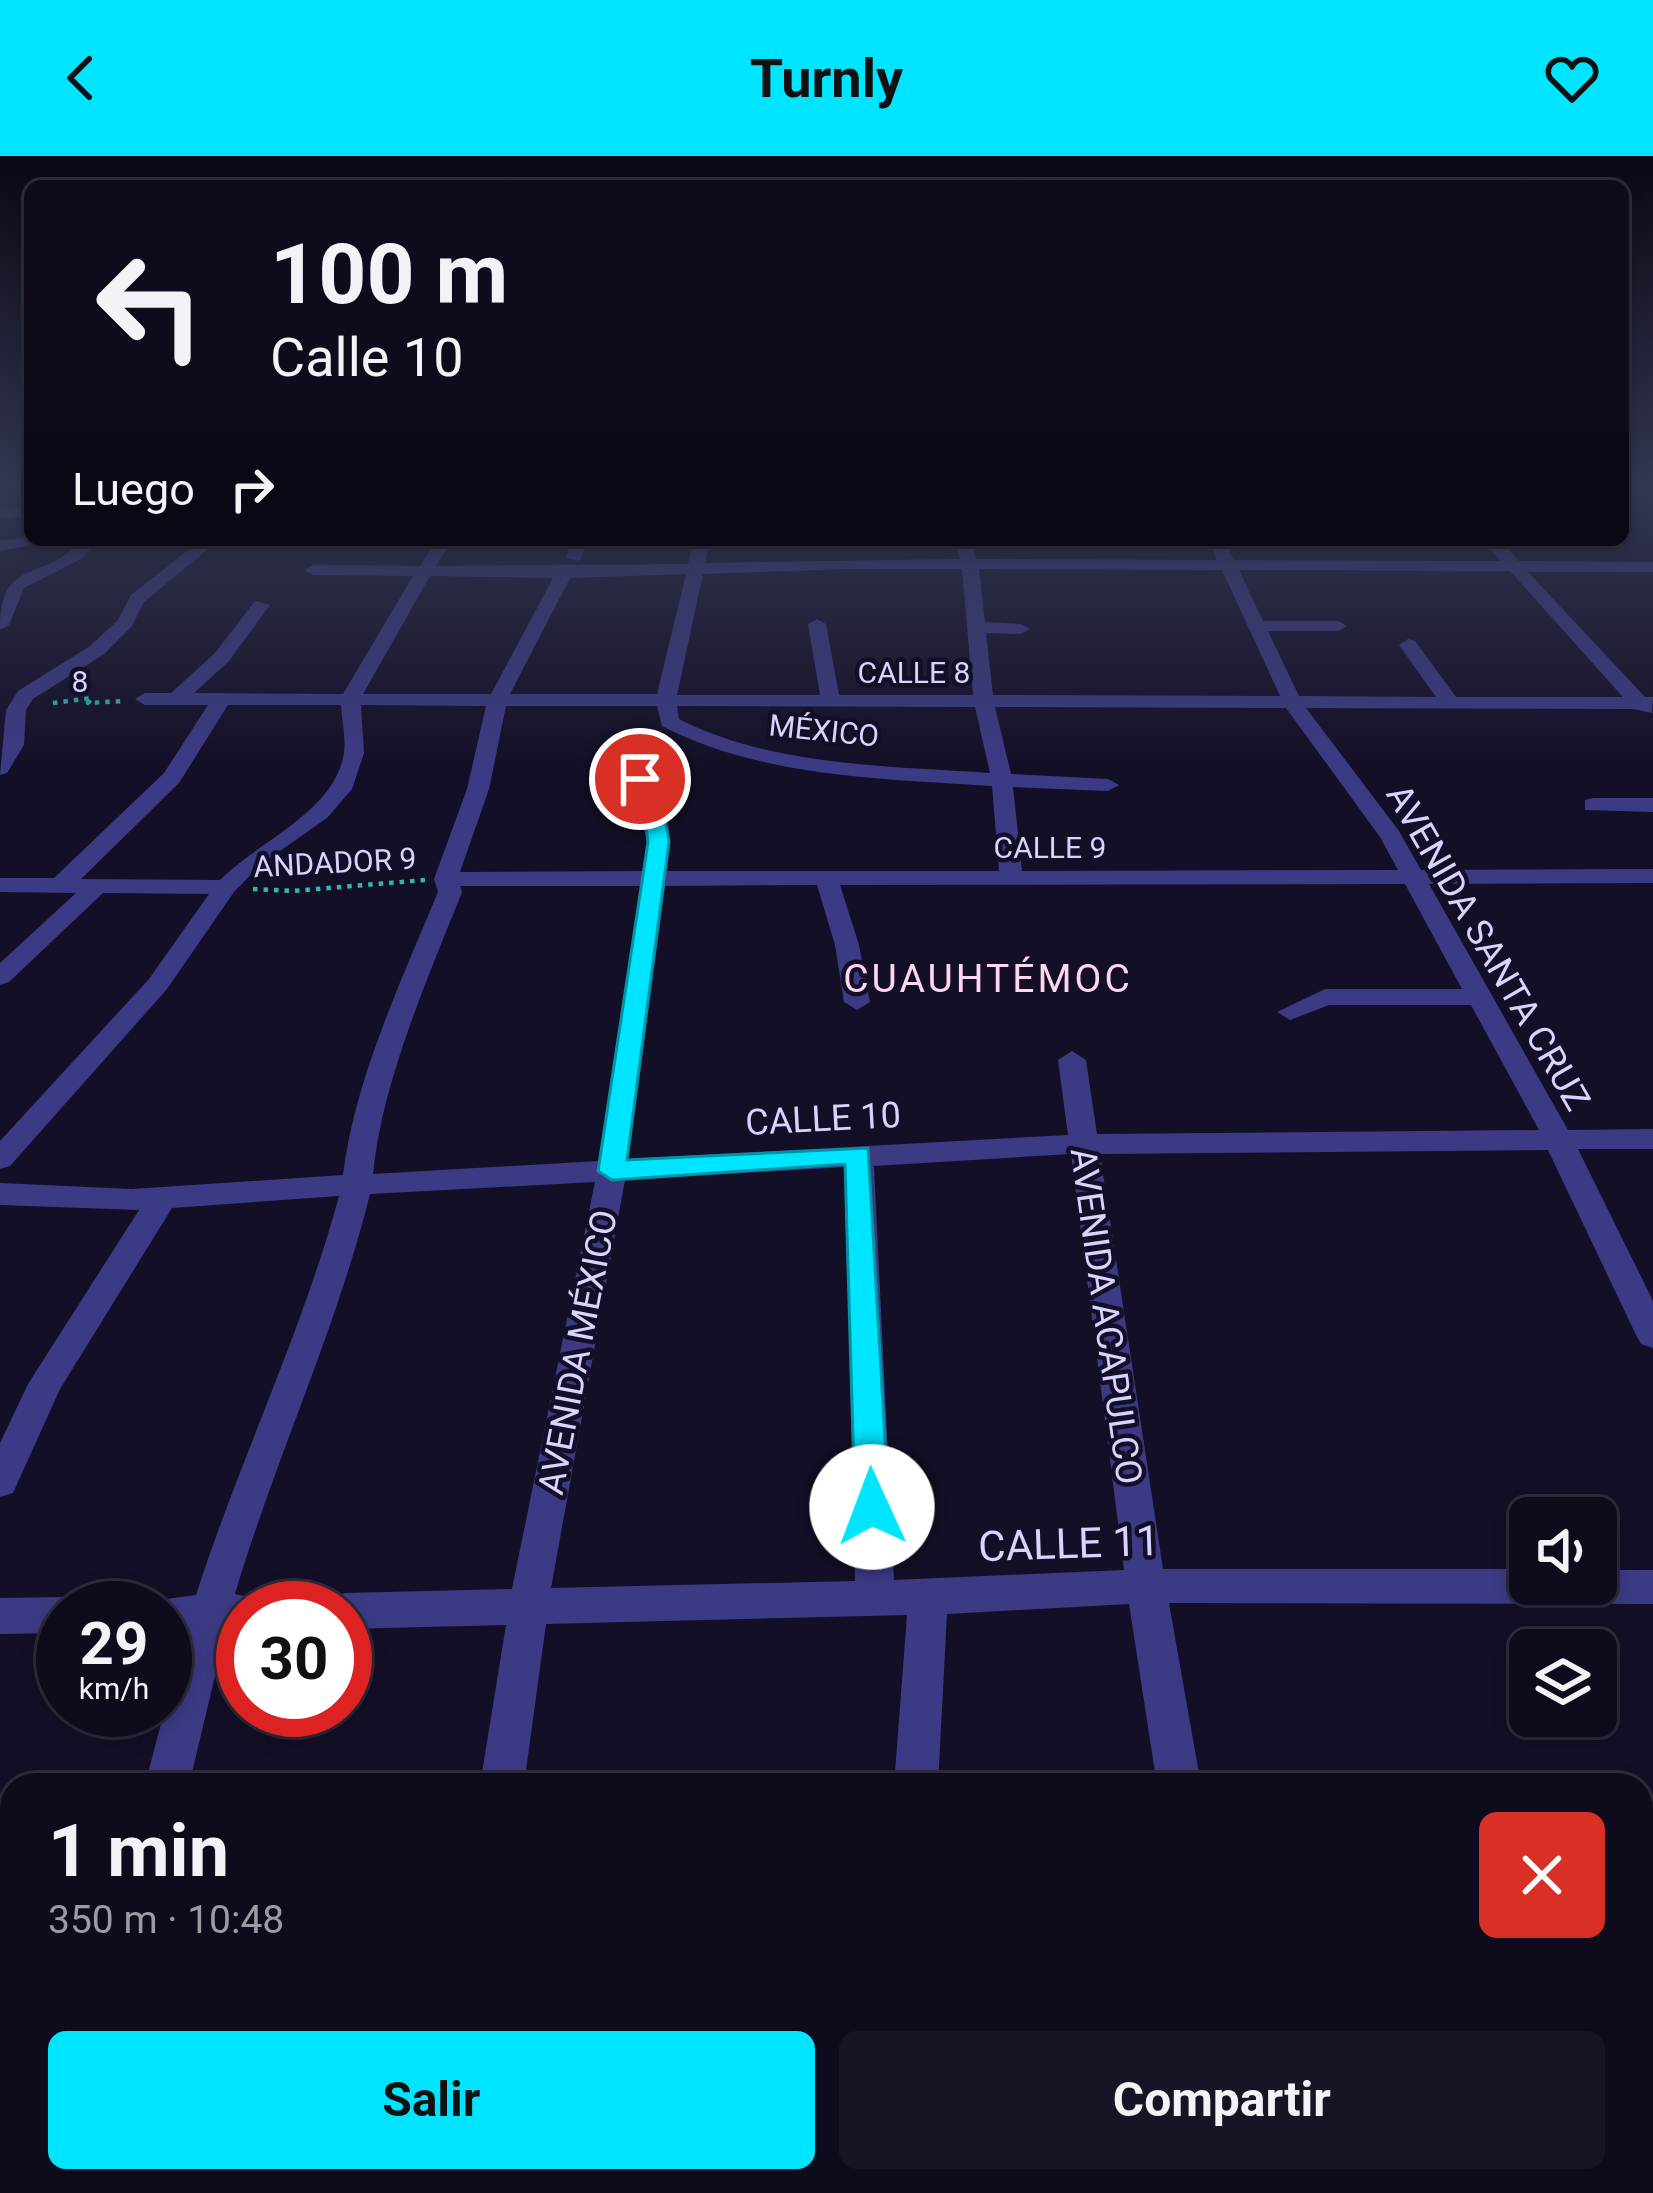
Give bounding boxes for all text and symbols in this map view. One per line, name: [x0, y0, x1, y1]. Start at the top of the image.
icon: back: [48, 45, 114, 111]
icon: heart: [1539, 45, 1605, 111]
text: Turnly: [750, 47, 903, 110]
text: 100 m: [270, 225, 508, 324]
icon: left: [72, 228, 228, 384]
text: Calle 10: [270, 326, 464, 389]
icon: right: [219, 456, 285, 522]
text: Luego: [72, 463, 195, 516]
street label: CALLE 8: [858, 655, 970, 690]
street label: 8: [72, 664, 88, 699]
street label: MÉXICO: [767, 707, 881, 754]
pin: [589, 728, 691, 830]
icon: arrive: [607, 746, 673, 812]
street label: AVENIDA SANTA CRUZ: [1378, 777, 1599, 1118]
street label: CALLE 9: [994, 830, 1106, 865]
street label: ANDADOR 9: [253, 841, 417, 884]
district label: CUAUHTÉMOC: [843, 956, 1133, 1002]
street label: CALLE 10: [744, 1094, 902, 1144]
street label: AVENIDA ACAPULCO: [1062, 1145, 1150, 1487]
street label: AVENIDA MÉXICO: [529, 1206, 626, 1498]
position arrow: [809, 1444, 935, 1570]
map controls: [1509, 1497, 1617, 1737]
button: sound: [1509, 1497, 1617, 1605]
street label: CALLE 11: [977, 1516, 1161, 1571]
speed limit sign: 30: [216, 1581, 372, 1737]
text: 29: [80, 1608, 148, 1679]
button: layers: [1509, 1629, 1617, 1737]
text: km/h: [79, 1671, 149, 1706]
text: 1 min: [48, 1809, 229, 1894]
button: close: [1479, 1812, 1605, 1938]
text: 350 m · 10:48: [48, 1897, 284, 1943]
button: Salir: [48, 2031, 815, 2169]
button: Compartir: [839, 2031, 1605, 2169]

